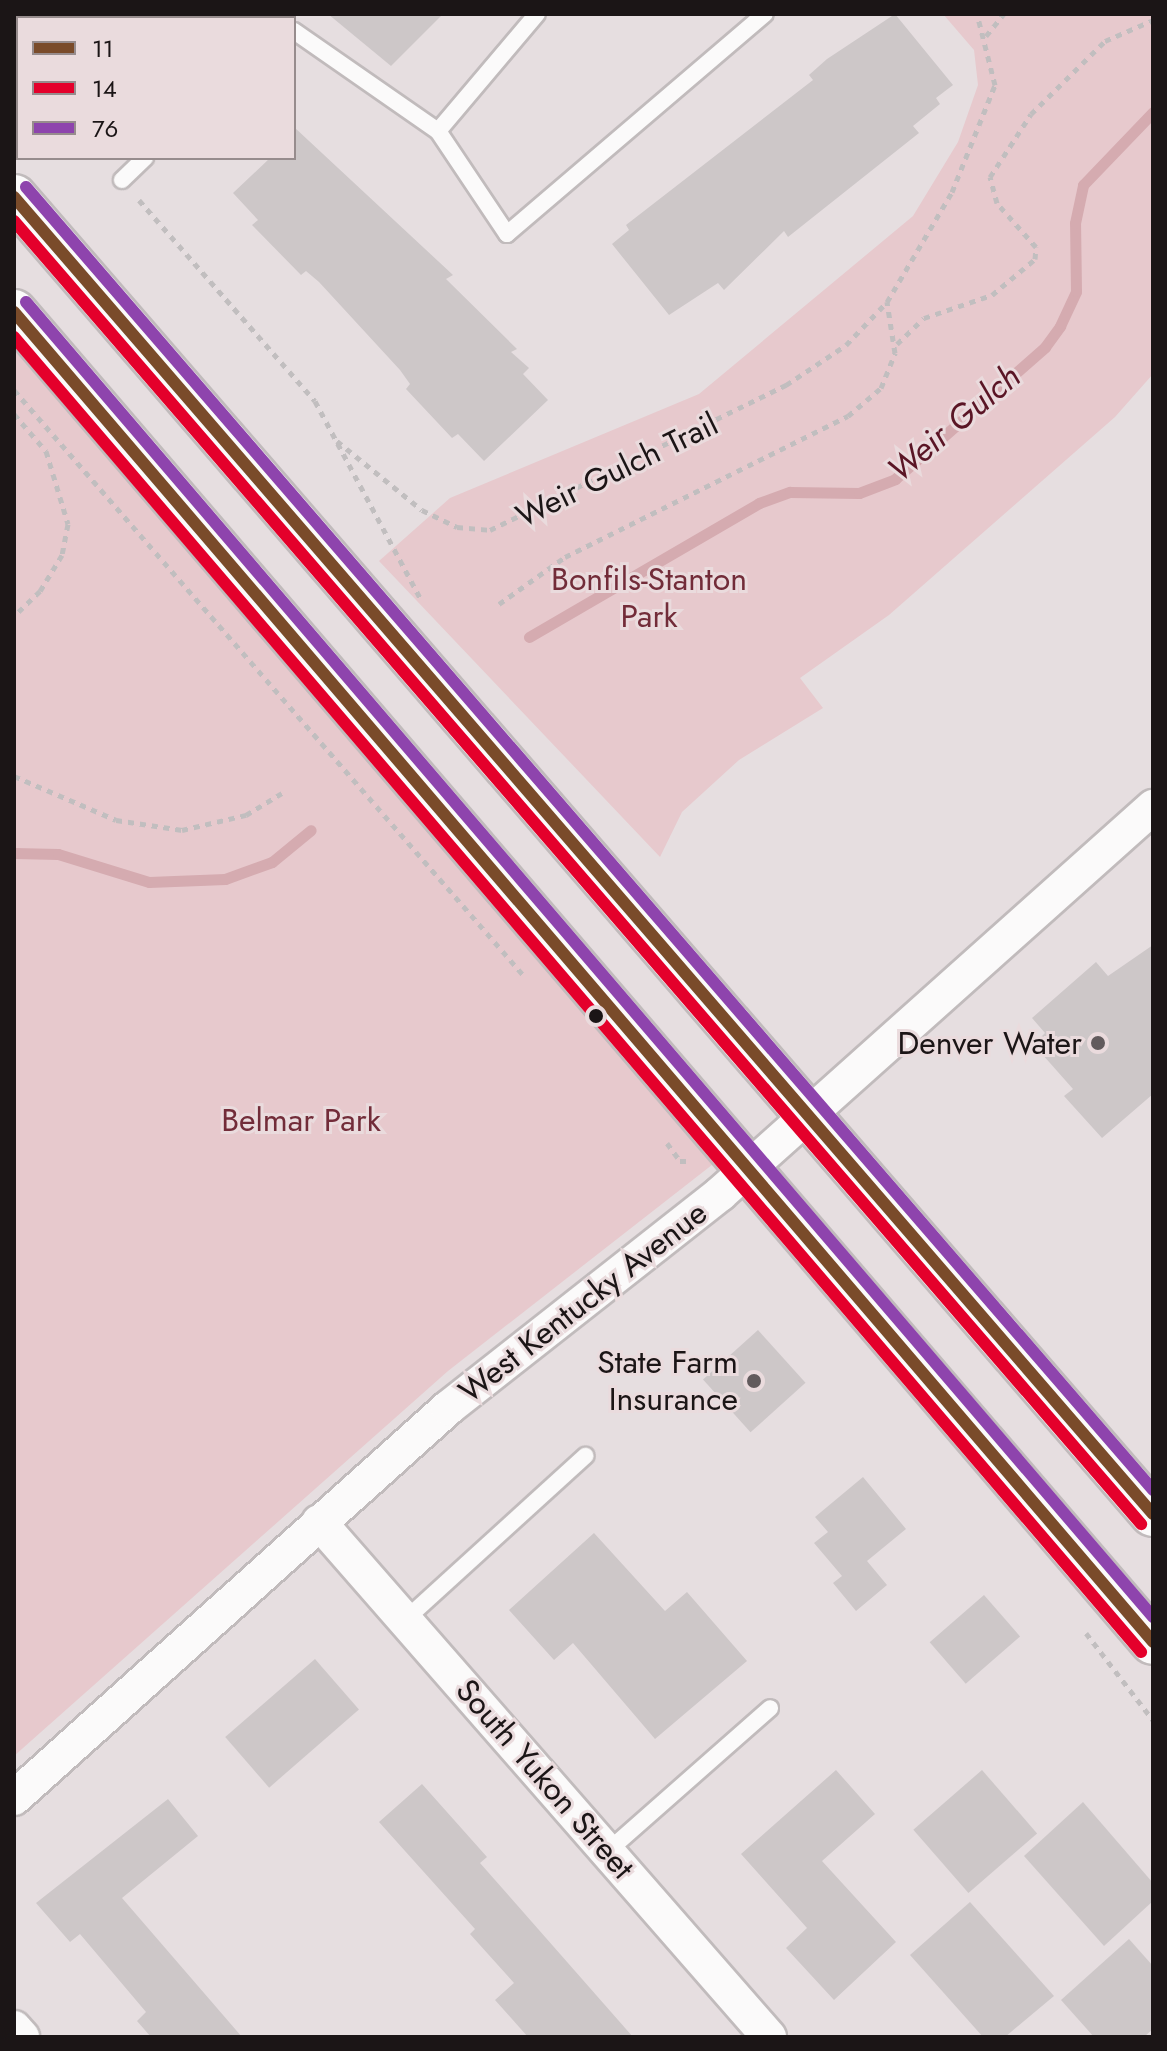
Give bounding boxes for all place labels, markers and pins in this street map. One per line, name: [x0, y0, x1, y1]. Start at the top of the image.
unlabelled marker: [588, 1008, 604, 1024]
place label: Denver Water: [897, 1024, 1082, 1062]
marker: Denver Water: [1089, 1034, 1107, 1052]
place label: State Farm Insurance: [597, 1344, 738, 1419]
marker: State Farm Insurance: [745, 1372, 763, 1390]

